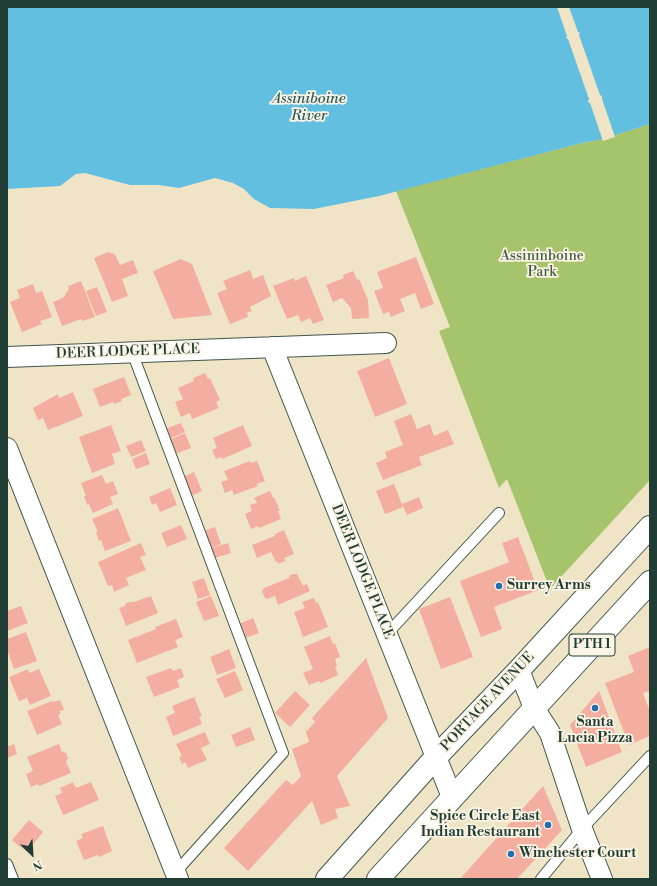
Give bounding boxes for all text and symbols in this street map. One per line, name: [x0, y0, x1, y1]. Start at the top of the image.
water label: Assiniboine River: [272, 90, 346, 125]
park label: Assininboine Park: [500, 249, 584, 282]
street label: DEER LODGE PLACE: [56, 341, 200, 363]
street label: DEER LODGE PLACE: [327, 502, 397, 642]
place label: Surrey Arms: [507, 578, 591, 594]
marker: Surrey Arms: [494, 581, 504, 591]
road number: PTH 1: [569, 634, 615, 656]
street label: PORTAGE AVENUE: [438, 649, 538, 755]
marker: Santa Lucia Pizza: [590, 703, 600, 713]
place label: Santa Lucia Pizza: [557, 715, 633, 748]
place label: Spice Circle East Indian Restaurant: [421, 809, 540, 842]
marker: Spice Circle East Indian Restaurant: [543, 820, 553, 830]
north arrow: [12, 834, 52, 874]
place label: Winchester Court: [519, 846, 636, 862]
marker: Winchester Court: [506, 849, 516, 859]
text: N: [30, 857, 44, 873]

